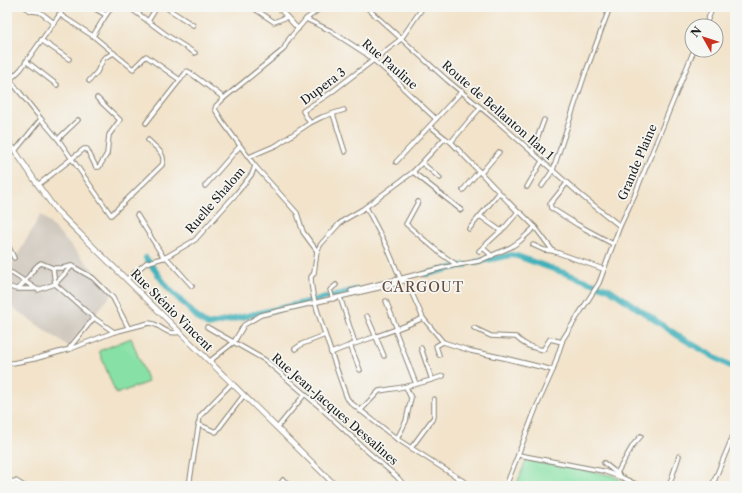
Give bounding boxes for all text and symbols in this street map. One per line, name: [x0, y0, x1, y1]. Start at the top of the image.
north arrow: [684, 18, 724, 58]
text: N: [688, 23, 705, 40]
street label: Rue Pauline: [359, 36, 421, 92]
street label: Route de Bellanton Ilan 1: [439, 57, 557, 163]
street label: Dupera 3: [298, 64, 348, 108]
street label: Grande Plaine: [614, 121, 660, 202]
street label: Ruelle Shalom: [182, 164, 248, 236]
street label: Rue Sténio Vincent: [128, 266, 217, 355]
district label: CARGOUT: [382, 278, 464, 296]
street label: Rue Jean-Jacques Dessalines: [269, 350, 401, 468]

